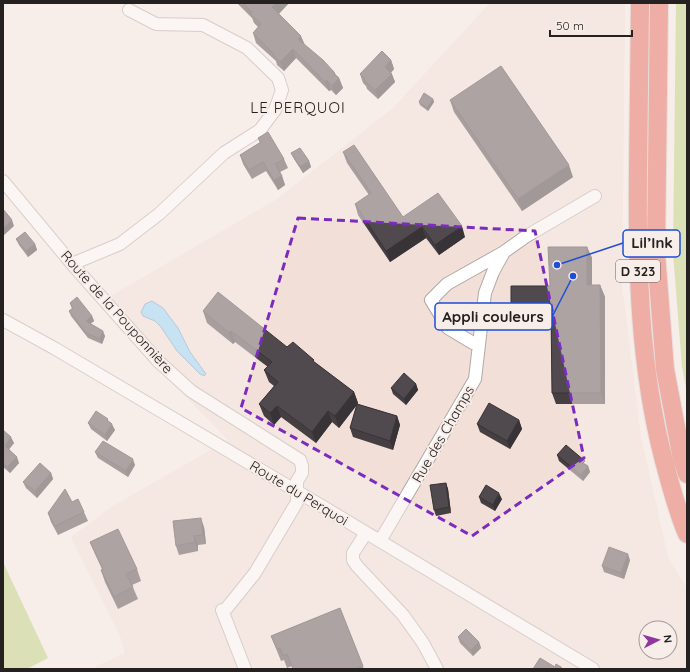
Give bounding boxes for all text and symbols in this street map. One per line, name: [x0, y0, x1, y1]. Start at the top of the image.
scale bar: [550, 12, 632, 38]
text: 50 m: [556, 18, 584, 33]
district label: LE PERQUOI: [250, 98, 346, 117]
callout: Lil’Ink: [623, 230, 680, 257]
text: Lil’Ink: [631, 233, 673, 252]
street label: Route de la Pouponnière: [57, 247, 177, 377]
road number: D 323: [616, 260, 660, 282]
callout: Appli couleurs: [435, 303, 552, 330]
text: Appli couleurs: [442, 307, 544, 326]
street label: Rue des Champs: [408, 382, 478, 486]
street label: Route du Perquoi: [246, 457, 352, 529]
north arrow: [638, 620, 678, 660]
text: N: [661, 634, 675, 644]

